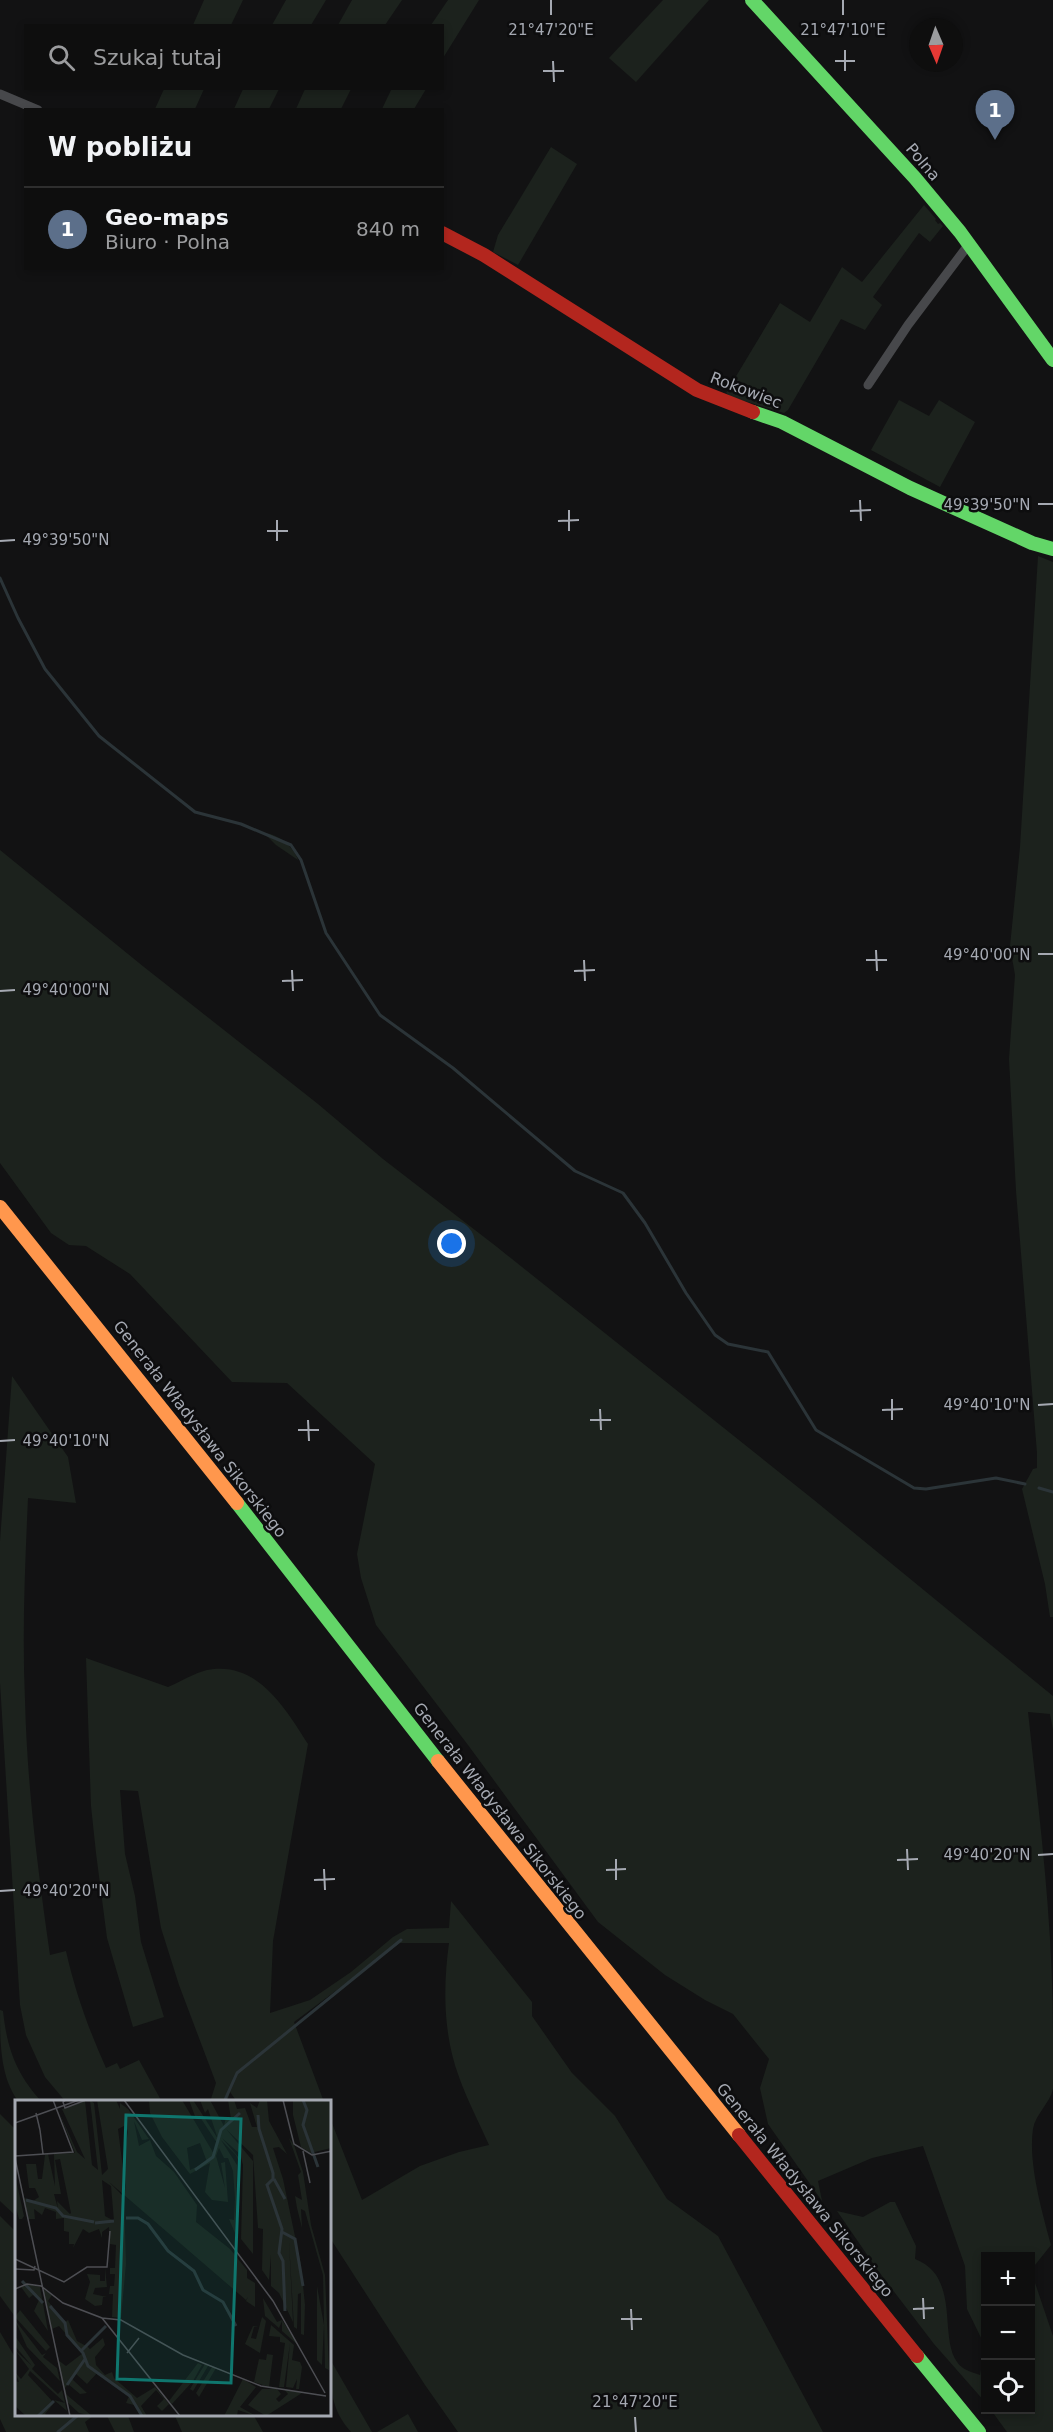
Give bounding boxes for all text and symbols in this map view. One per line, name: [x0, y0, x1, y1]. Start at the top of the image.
north arrow: [909, 18, 963, 72]
text: 21°47'20"E: [508, 21, 594, 39]
text: 21°47'10"E: [800, 21, 886, 39]
search box: [24, 24, 444, 90]
icon: search: [45, 41, 78, 74]
text: Szukaj tutaj: [93, 45, 222, 70]
pin: 1: [976, 90, 1014, 140]
text: W pobliżu: [48, 132, 192, 162]
street label: Polna: [902, 139, 944, 185]
text: Geo-maps: [105, 205, 229, 230]
text: 1: [61, 217, 74, 241]
text: 840 m: [356, 217, 420, 241]
text: Biuro · Polna: [105, 230, 230, 254]
street label: Rokowiec: [708, 368, 784, 412]
text: 49°39'50"N: [943, 496, 1031, 514]
text: 49°39'50"N: [22, 531, 110, 549]
text: 49°40'00"N: [943, 946, 1031, 964]
text: 49°40'00"N: [22, 981, 110, 999]
your location: [437, 1229, 466, 1258]
street label: Generała Władysława Sikorskiego: [109, 1317, 291, 1541]
text: 49°40'10"N: [943, 1396, 1031, 1414]
text: 49°40'10"N: [22, 1432, 110, 1450]
street label: Generała Władysława Sikorskiego: [409, 1699, 591, 1923]
text: 49°40'20"N: [943, 1846, 1031, 1864]
text: 49°40'20"N: [22, 1882, 110, 1900]
street label: Generała Władysława Sikorskiego: [713, 2079, 897, 2301]
inset map: [15, 2100, 332, 2417]
map controls: [981, 2252, 1035, 2414]
button: +: [981, 2252, 1035, 2306]
button: −: [981, 2306, 1035, 2360]
button: locate: [981, 2360, 1035, 2414]
text: 21°47'20"E: [592, 2393, 678, 2411]

